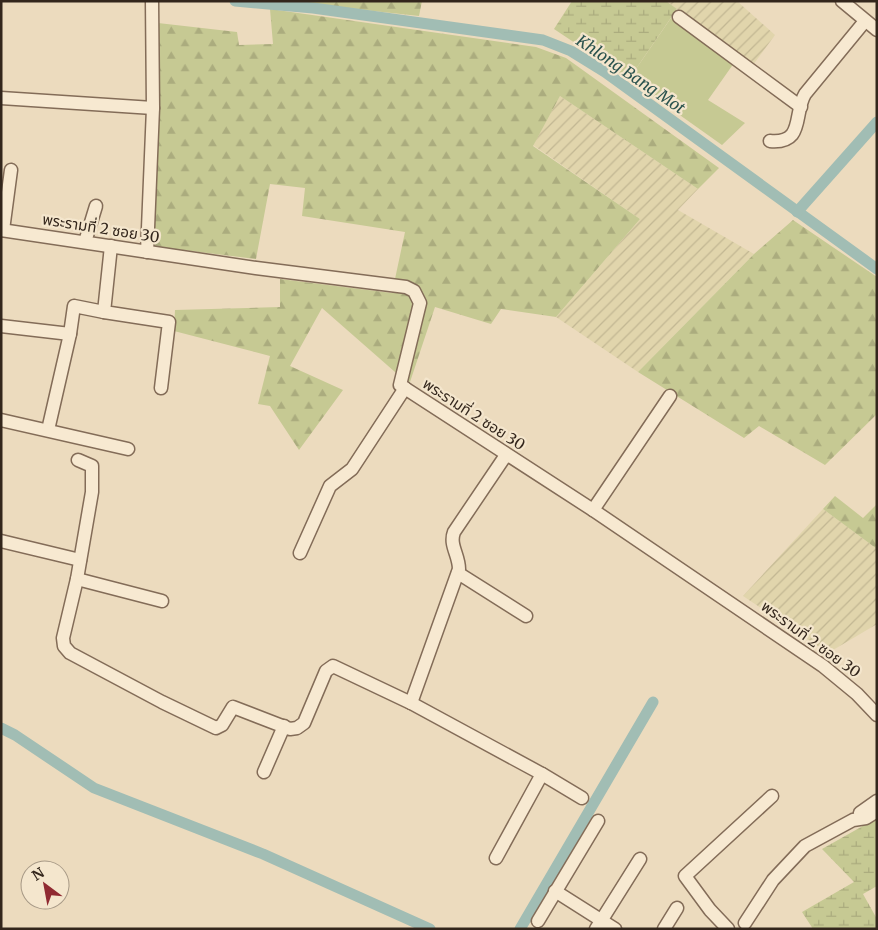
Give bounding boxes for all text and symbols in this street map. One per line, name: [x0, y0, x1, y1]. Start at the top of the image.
water label: Khlong Bang Mot: [572, 30, 690, 118]
street label: พระรามที่ 2 ซอย 30: [41, 208, 161, 247]
street label: พระรามที่ 2 ซอย 30: [419, 373, 529, 454]
street label: พระรามที่ 2 ซอย 30: [758, 596, 865, 681]
north arrow: [20, 860, 70, 910]
text: N: [29, 863, 48, 885]

